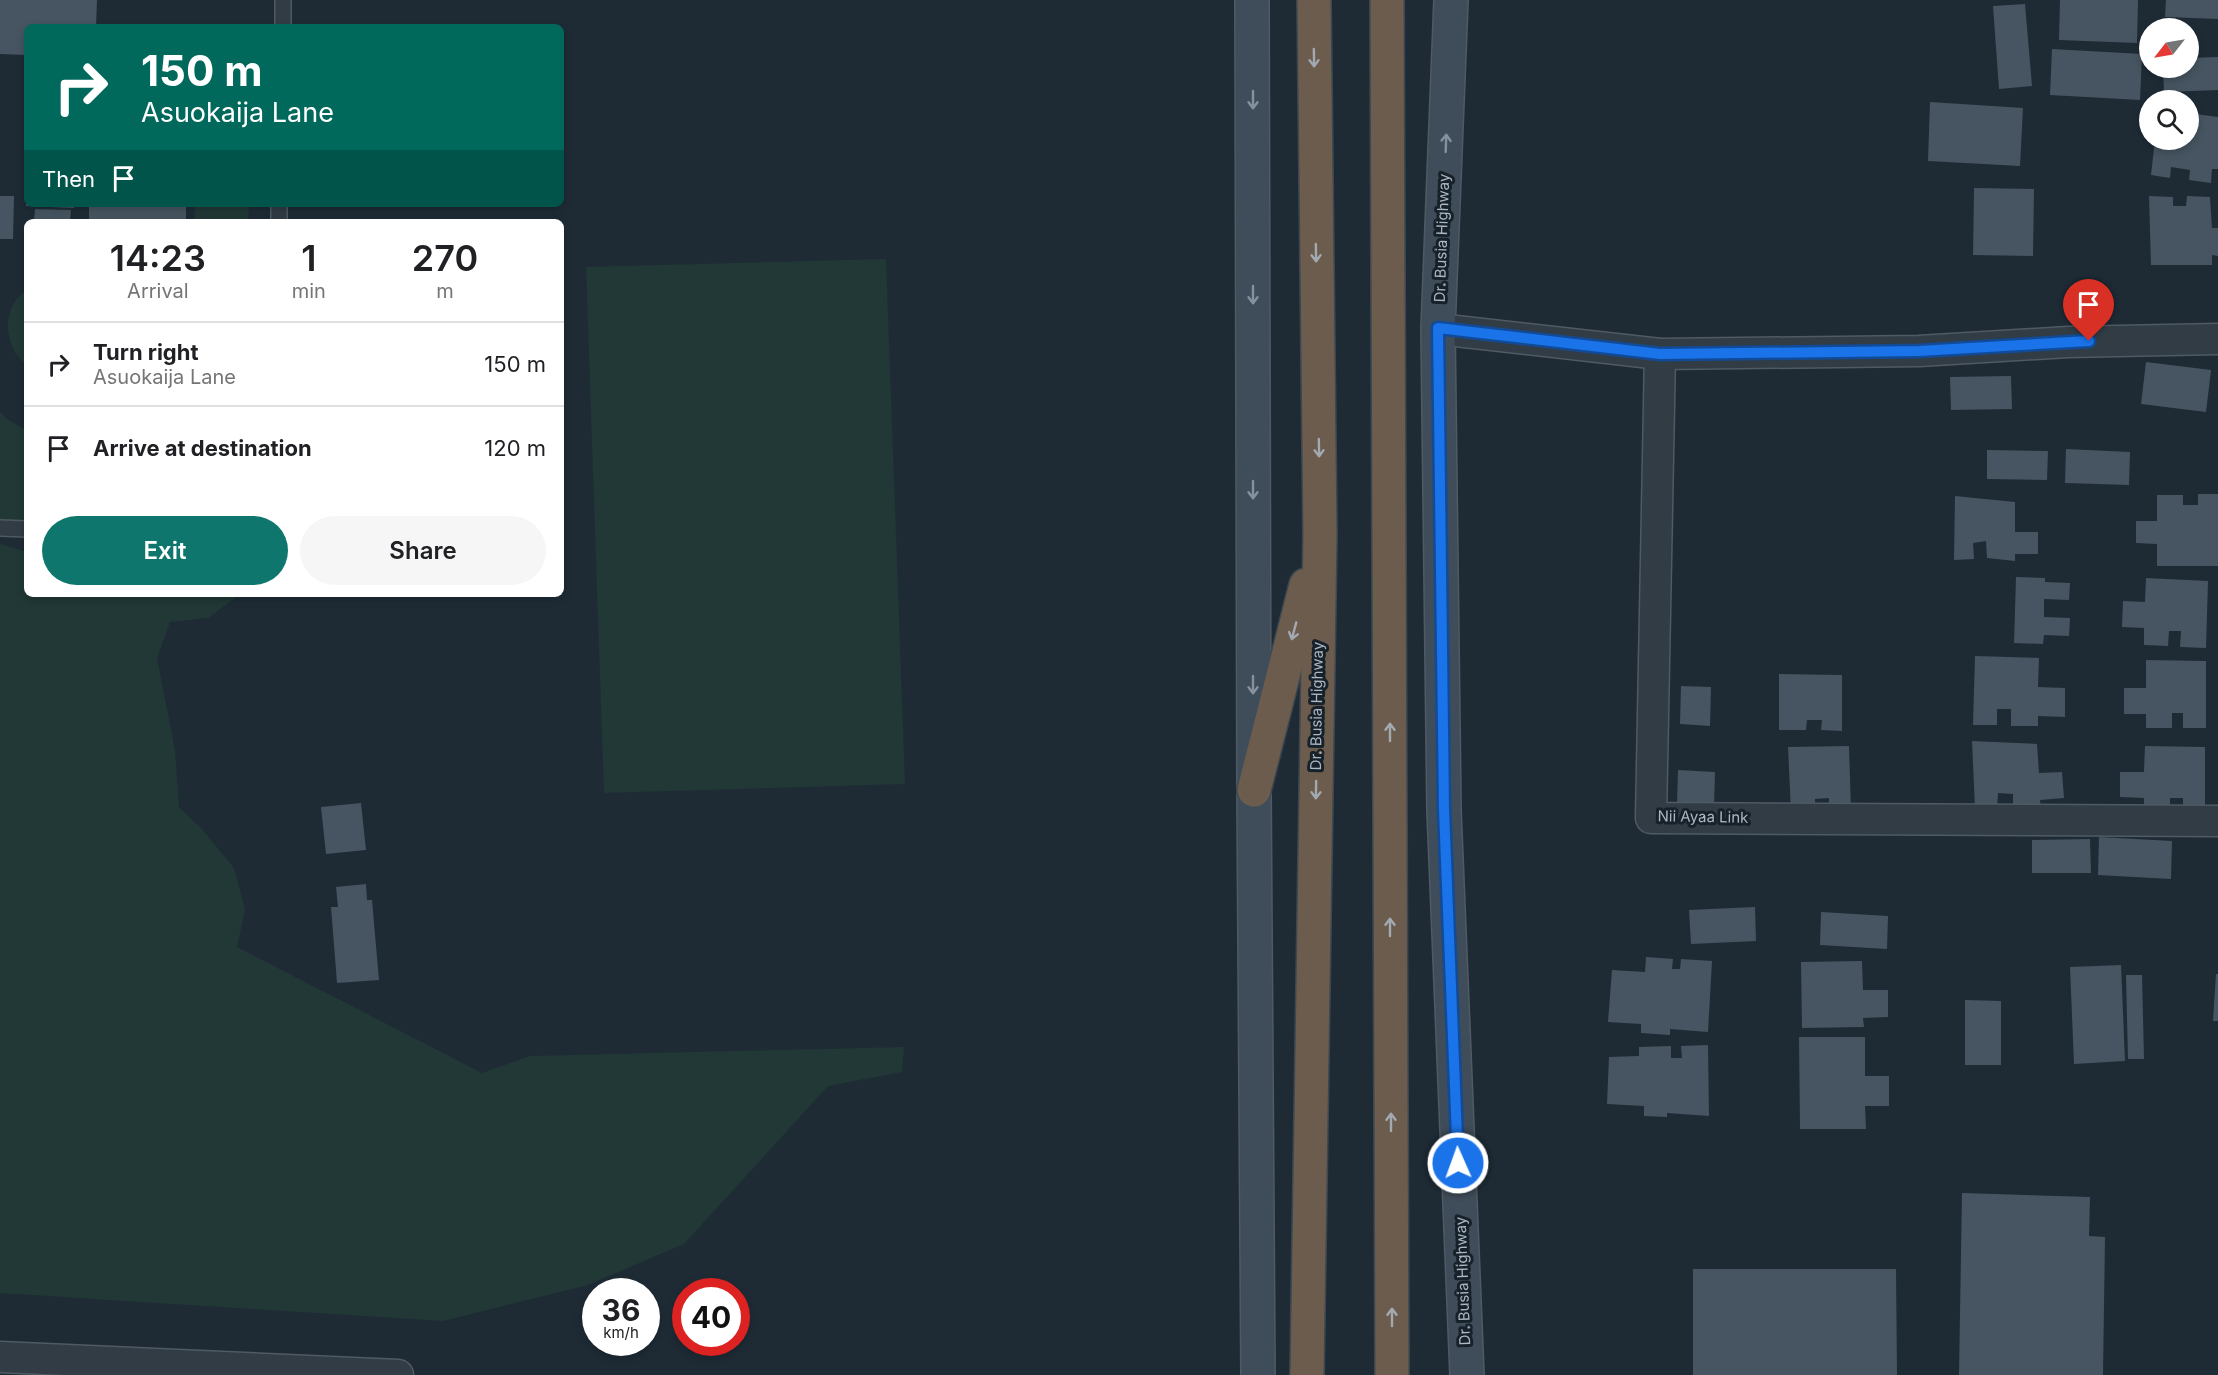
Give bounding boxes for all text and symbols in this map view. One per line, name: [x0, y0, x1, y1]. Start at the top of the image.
north arrow: [2139, 18, 2199, 78]
map controls: [2139, 18, 2199, 150]
text: 150 m: [141, 45, 263, 96]
icon: right: [42, 48, 120, 126]
one-way arrow: [1308, 48, 1320, 68]
one-way arrow: [1247, 90, 1259, 110]
button: search: [2139, 90, 2199, 150]
text: Asuokaija Lane: [141, 96, 334, 129]
one-way arrow: [1440, 133, 1451, 153]
icon: arrive: [107, 162, 140, 195]
text: Then: [42, 166, 95, 192]
street label: Dr. Busia Highway: [1430, 173, 1453, 303]
text: 14:23: [110, 236, 206, 280]
text: 1: [301, 236, 316, 280]
text: 270: [412, 236, 478, 280]
one-way arrow: [1310, 243, 1322, 263]
text: Arrival: [127, 279, 189, 303]
text: min: [292, 279, 326, 303]
text: m: [436, 279, 454, 303]
pin: [2063, 279, 2114, 341]
one-way arrow: [1247, 285, 1259, 305]
icon: arrive: [2072, 288, 2105, 321]
text: Turn right: [93, 339, 199, 365]
icon: right: [42, 348, 75, 381]
text: 150 m: [484, 351, 546, 377]
text: Asuokaija Lane: [93, 365, 236, 389]
icon: arrive: [42, 432, 75, 465]
text: Arrive at destination: [93, 435, 312, 461]
text: 120 m: [484, 435, 546, 461]
one-way arrow: [1313, 438, 1325, 458]
one-way arrow: [1247, 480, 1259, 500]
button: Exit: [42, 516, 288, 585]
button: Share: [300, 516, 546, 585]
one-way arrow: [1288, 622, 1300, 641]
street label: Dr. Busia Highway: [1306, 641, 1327, 771]
one-way arrow: [1247, 675, 1259, 695]
one-way arrow: [1384, 722, 1396, 742]
one-way arrow: [1310, 780, 1322, 800]
street label: Nii Ayaa Link: [1657, 806, 1749, 827]
one-way arrow: [1384, 917, 1396, 937]
one-way arrow: [1385, 1112, 1397, 1132]
position arrow: [1426, 1131, 1490, 1195]
street label: Dr. Busia Highway: [1451, 1216, 1474, 1346]
speed limit sign: 40: [672, 1278, 750, 1356]
text: 36: [602, 1292, 640, 1328]
one-way arrow: [1386, 1307, 1398, 1327]
text: km/h: [603, 1323, 639, 1342]

